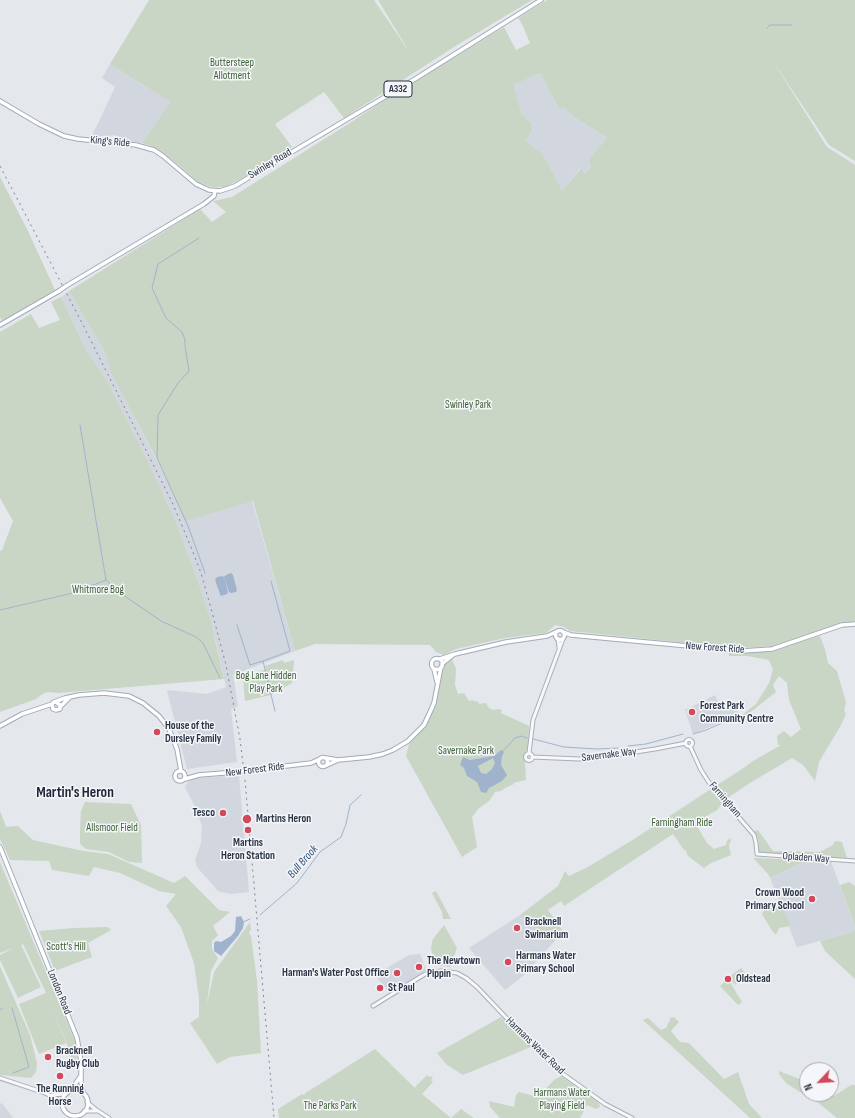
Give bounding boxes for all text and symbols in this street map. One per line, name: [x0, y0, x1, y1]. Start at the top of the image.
park label: Buttersteep Allotment: [210, 56, 254, 82]
road number: A332: [384, 81, 412, 97]
street label: King's Ride: [90, 134, 130, 150]
street label: Swinley Road: [246, 146, 294, 182]
park label: Swinley Park: [445, 398, 491, 412]
park label: Whitmore Bog: [72, 583, 124, 597]
street label: New Forest Ride: [685, 639, 745, 657]
park label: Bog Lane Hidden Play Park: [236, 669, 296, 695]
place label: Forest Park Community Centre: [700, 699, 774, 725]
marker: Forest Park Community Centre: [687, 707, 697, 717]
place label: House of the Dursley Family: [165, 719, 221, 745]
marker: House of the Dursley Family: [152, 727, 162, 737]
park label: Savernake Park: [438, 744, 494, 758]
street label: Savernake Way: [581, 745, 637, 765]
street label: New Forest Ride: [225, 760, 285, 780]
street label: Farningham: [706, 779, 744, 821]
district label: Martin's Heron: [36, 784, 114, 802]
place label: Tesco: [193, 806, 215, 820]
marker: Tesco: [218, 808, 228, 818]
place label: Martins Heron: [256, 812, 311, 826]
marker: Martins Heron: [241, 813, 253, 825]
park label: Farningham Ride: [651, 816, 713, 830]
park label: Allsmoor Field: [86, 821, 138, 835]
marker: Martins Heron Station: [243, 825, 253, 835]
place label: Martins Heron Station: [221, 836, 275, 862]
water label: Bull Brook: [285, 843, 321, 881]
street label: Opladen Way: [782, 850, 830, 866]
place label: Crown Wood Primary School: [746, 886, 804, 912]
marker: Crown Wood Primary School: [807, 894, 817, 904]
place label: Bracknell Swimarium: [525, 915, 568, 941]
marker: Bracknell Swimarium: [512, 923, 522, 933]
park label: Scott's Hill: [46, 940, 86, 954]
place label: Harmans Water Primary School: [516, 949, 576, 975]
place label: The Newtown Pippin: [427, 954, 480, 980]
marker: Harmans Water Primary School: [503, 957, 513, 967]
marker: The Newtown Pippin: [414, 962, 424, 972]
place label: Harman's Water Post Office: [282, 966, 389, 980]
street label: London Road: [44, 968, 74, 1016]
marker: Harman's Water Post Office: [392, 968, 402, 978]
place label: Oldstead: [736, 972, 771, 986]
marker: Oldstead: [723, 974, 733, 984]
place label: St Paul: [388, 981, 415, 995]
marker: St Paul: [375, 983, 385, 993]
street label: Harmans Water Road: [503, 1015, 567, 1077]
place label: Bracknell Rugby Club: [56, 1044, 99, 1070]
marker: Bracknell Rugby Club: [43, 1052, 53, 1062]
north arrow: [799, 1062, 839, 1102]
marker: The Running Horse: [55, 1071, 65, 1081]
text: N: [801, 1081, 816, 1092]
place label: The Running Horse: [36, 1082, 84, 1108]
park label: Harmans Water Playing Field: [534, 1086, 590, 1112]
park label: The Parks Park: [304, 1099, 356, 1113]

